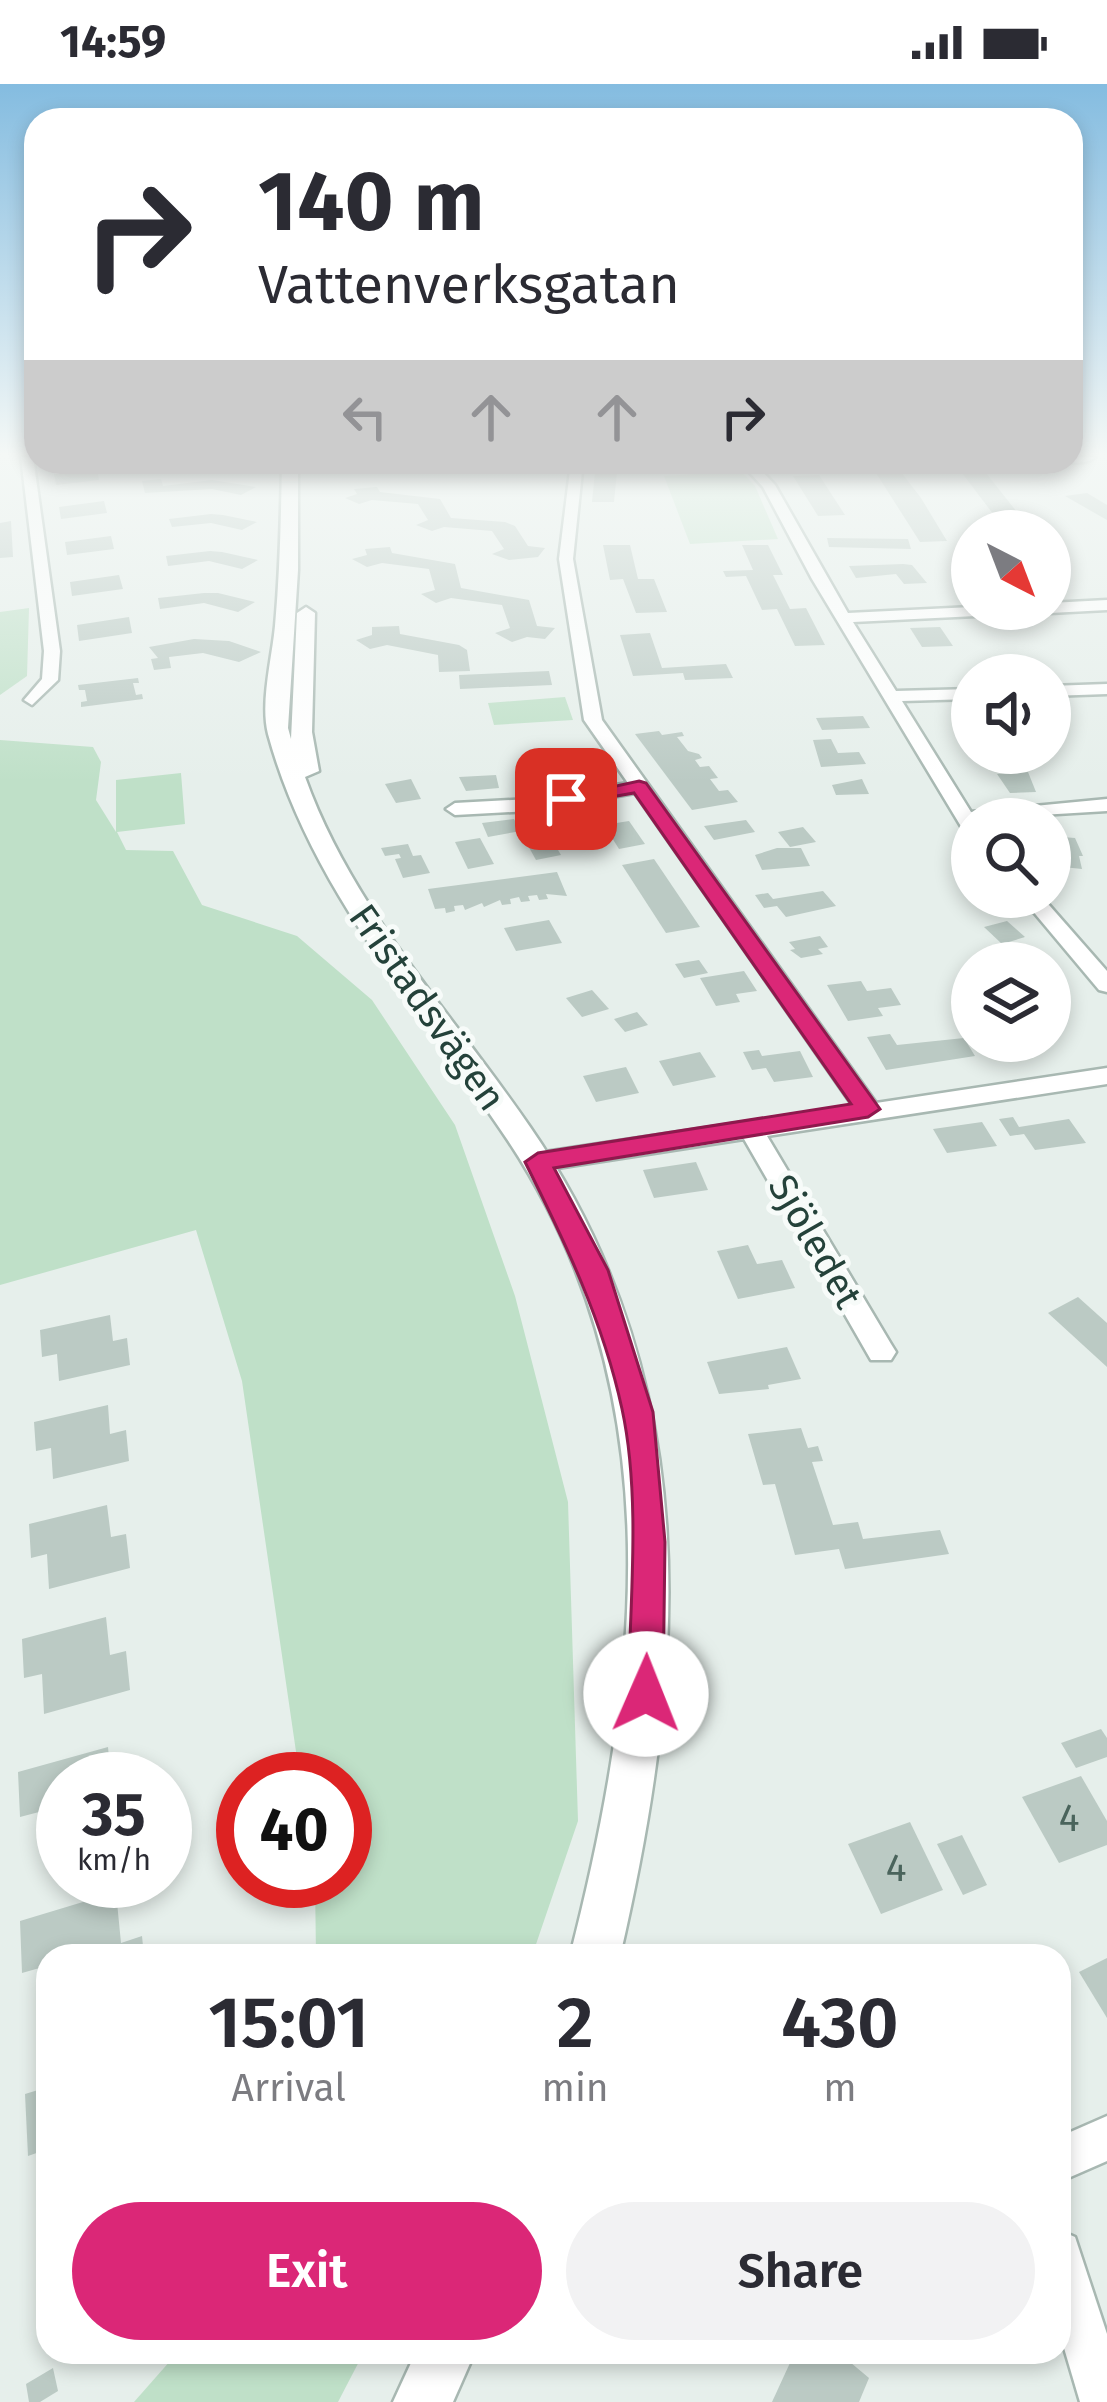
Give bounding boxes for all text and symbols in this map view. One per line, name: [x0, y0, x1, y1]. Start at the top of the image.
text: 14:59: [60, 15, 166, 69]
text: 140 m: [258, 151, 484, 252]
icon: right: [60, 156, 216, 312]
text: Vattenverksgatan: [258, 253, 680, 317]
icon: left: [332, 384, 398, 450]
icon: ahead: [458, 384, 524, 450]
icon: ahead: [584, 384, 650, 450]
icon: right: [710, 384, 776, 450]
north arrow: [951, 510, 1071, 630]
map controls: [951, 510, 1071, 1062]
button: sound: [951, 654, 1071, 774]
pin: [515, 748, 617, 850]
icon: arrive: [533, 766, 599, 832]
button: search: [951, 798, 1071, 918]
street label: Fristadsvägen: [339, 896, 515, 1120]
button: layers: [951, 942, 1071, 1062]
street label: Sjöledet: [759, 1167, 872, 1317]
position arrow: [583, 1631, 709, 1757]
speed limit sign: 40: [216, 1752, 372, 1908]
text: 35: [82, 1779, 146, 1851]
house number: 4: [1059, 1795, 1079, 1841]
text: km/h: [77, 1842, 151, 1878]
house number: 4: [886, 1845, 906, 1891]
text: 15:01: [208, 1980, 369, 2066]
text: 2: [557, 1980, 594, 2066]
text: 430: [781, 1980, 899, 2066]
text: Arrival: [232, 2065, 346, 2111]
text: min: [541, 2065, 609, 2111]
text: m: [823, 2065, 857, 2111]
button: Exit: [72, 2202, 542, 2340]
button: Share: [566, 2202, 1035, 2340]

